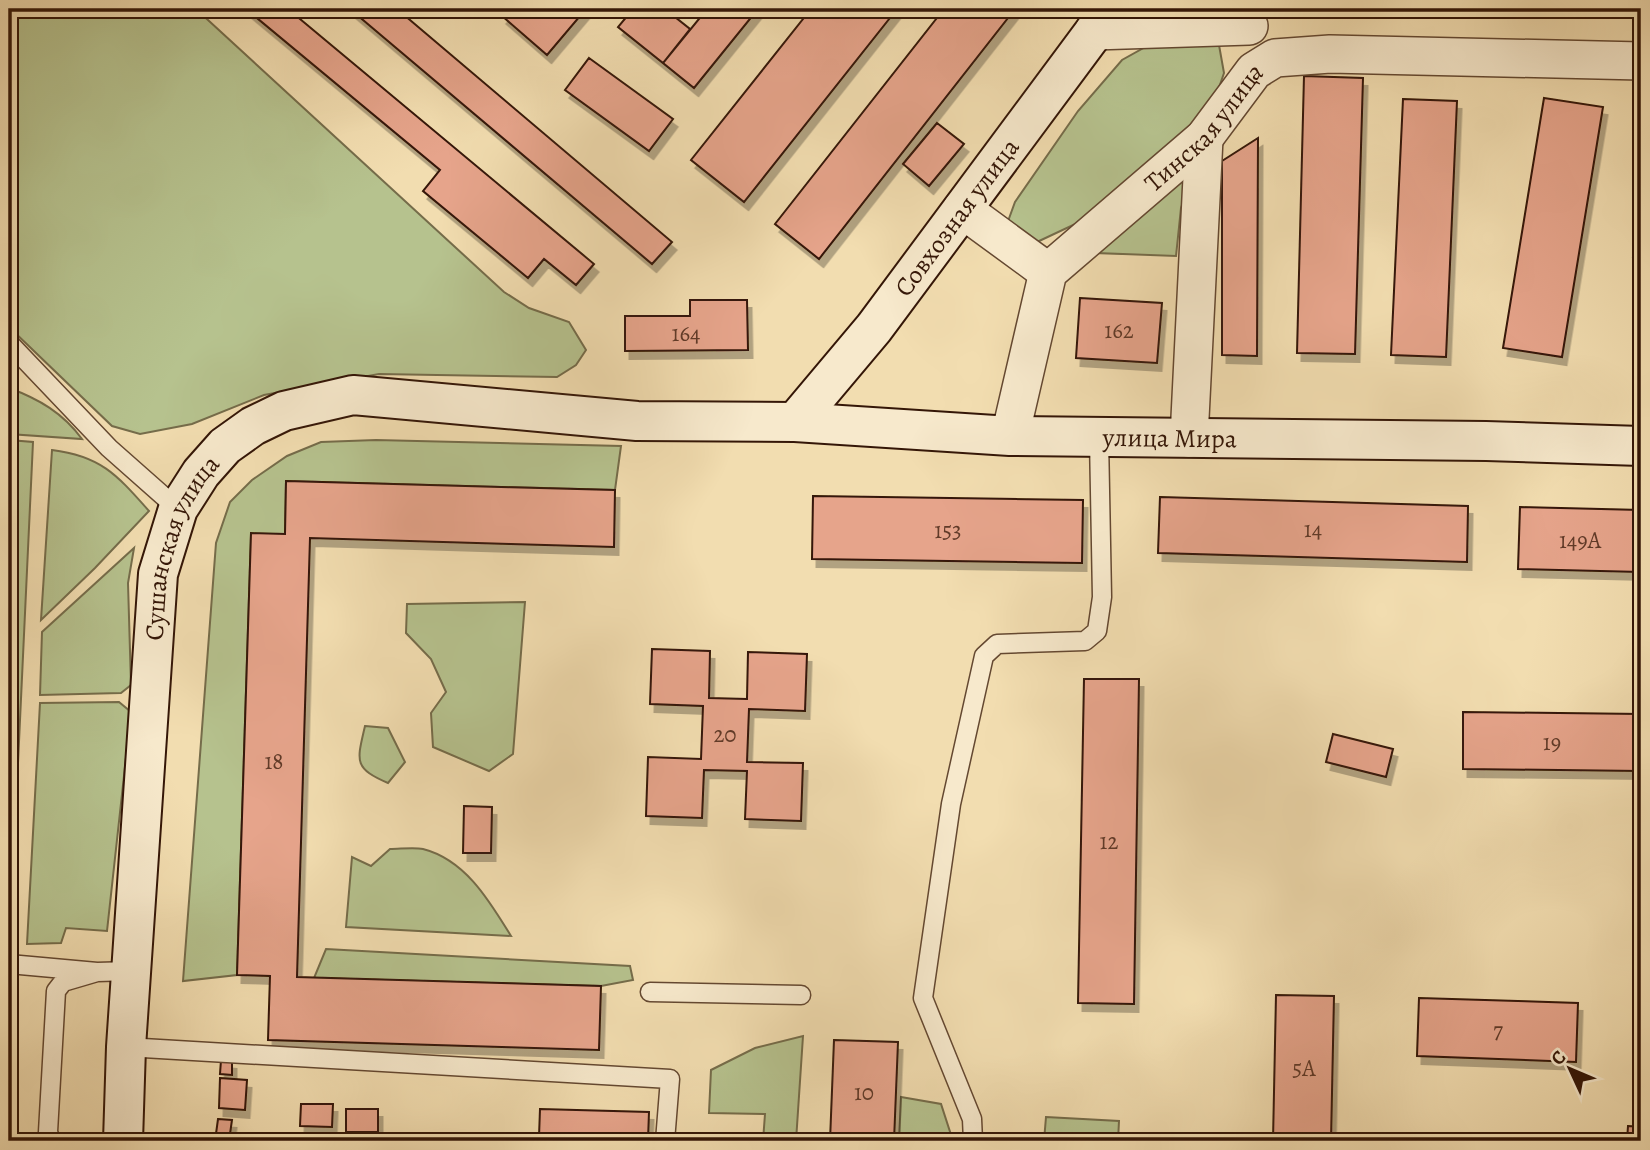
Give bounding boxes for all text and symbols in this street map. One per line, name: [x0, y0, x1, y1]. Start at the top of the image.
street label: Тинская улица: [1136, 53, 1269, 200]
street label: Совхозная улица: [886, 131, 1027, 303]
house number: 162: [1104, 315, 1134, 346]
house number: 164: [672, 318, 700, 349]
street label: улица Мира: [1101, 419, 1237, 456]
street label: Сушанская улица: [136, 447, 227, 641]
house number: 14: [1304, 514, 1322, 545]
house number: 153: [934, 515, 962, 546]
house number: 149А: [1559, 525, 1602, 556]
house number: 20: [713, 719, 737, 750]
house number: 19: [1543, 727, 1561, 758]
house number: 18: [264, 746, 284, 777]
house number: 12: [1100, 826, 1118, 857]
house number: 7: [1493, 1015, 1503, 1046]
north arrow: [1534, 1034, 1604, 1104]
text: С: [1545, 1045, 1572, 1071]
house number: 5А: [1292, 1053, 1316, 1084]
house number: 10: [854, 1077, 874, 1108]

